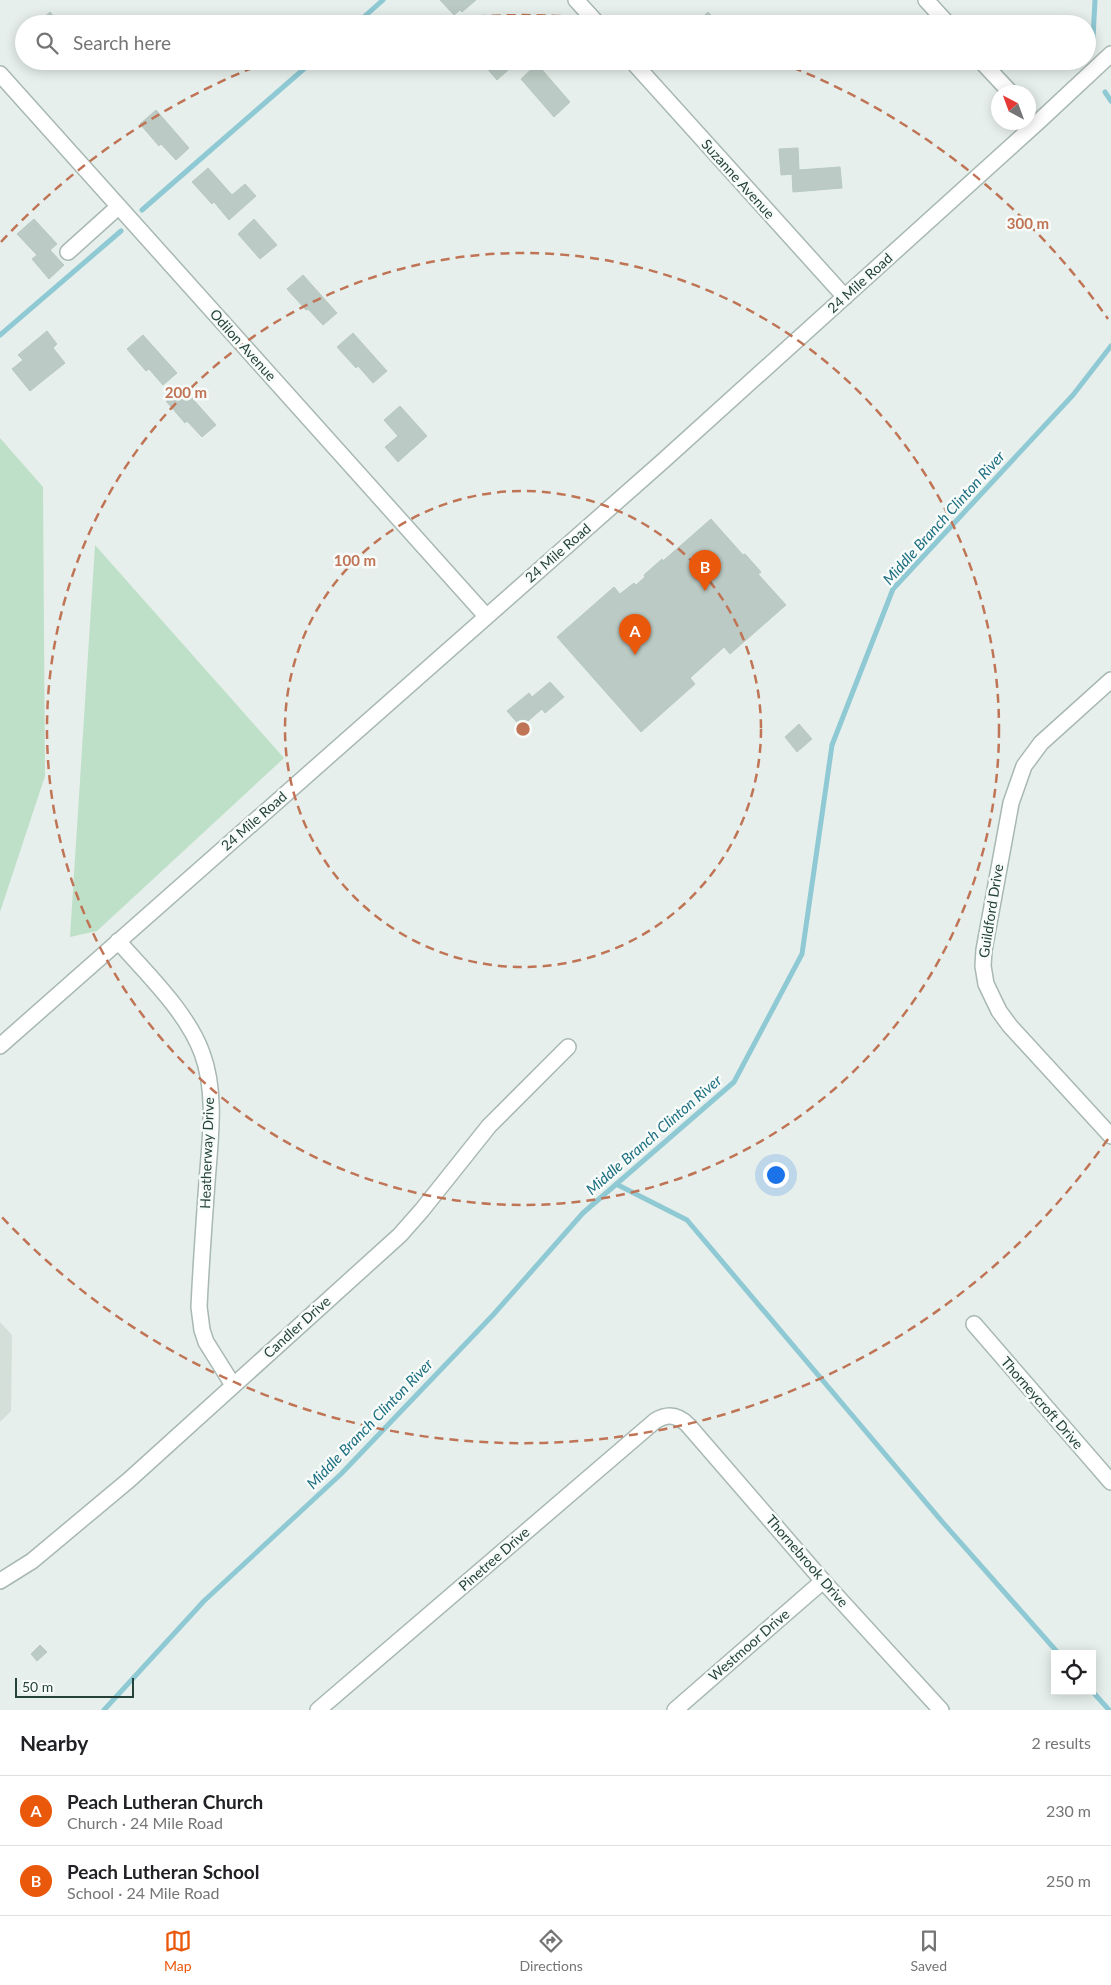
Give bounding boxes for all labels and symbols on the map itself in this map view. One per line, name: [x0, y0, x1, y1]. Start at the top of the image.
north arrow: [991, 85, 1036, 130]
street label: Suzanne Avenue: [698, 135, 778, 222]
text: 300 m: [1007, 214, 1049, 232]
street label: 24 Mile Road: [824, 249, 896, 316]
street label: Odilon Avenue: [207, 305, 280, 384]
text: 200 m: [165, 383, 207, 401]
water label: Middle Branch Clinton River: [878, 446, 1009, 588]
street label: 24 Mile Road: [521, 519, 594, 586]
pin: B: [689, 550, 721, 591]
text: 100 m: [334, 551, 376, 569]
pin: A: [619, 614, 651, 655]
centre of rings: [514, 720, 532, 738]
street label: 24 Mile Road: [217, 787, 290, 854]
street label: Guildford Drive: [975, 863, 1006, 959]
water label: Middle Branch Clinton River: [582, 1070, 725, 1198]
street label: Heatherway Drive: [196, 1097, 217, 1209]
your location: [763, 1162, 789, 1188]
street label: Candler Drive: [260, 1292, 334, 1361]
street label: Thorneycroft Drive: [998, 1353, 1087, 1452]
water label: Middle Branch Clinton River: [303, 1354, 437, 1492]
street label: Thornebrook Drive: [763, 1511, 852, 1610]
street label: Pinetree Drive: [455, 1523, 533, 1594]
street label: Westmoor Drive: [705, 1605, 792, 1684]
scale bar: [15, 1675, 134, 1698]

